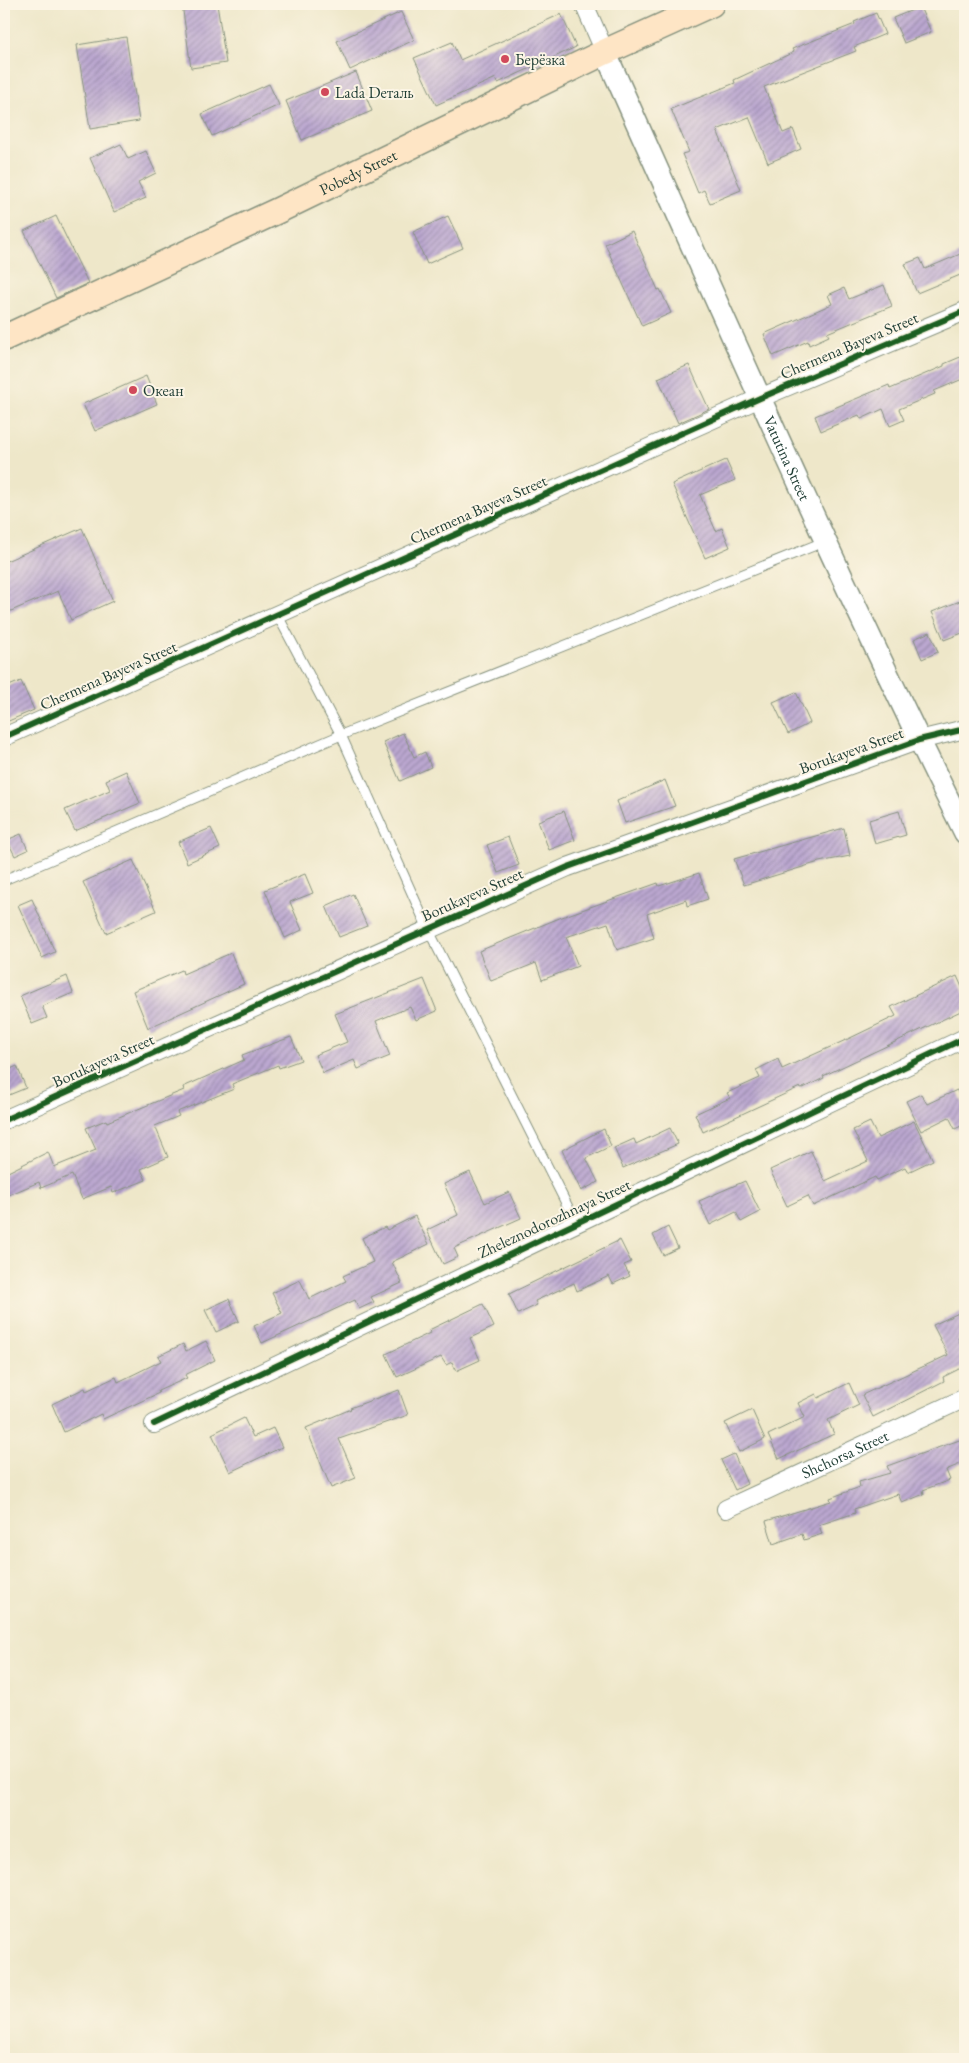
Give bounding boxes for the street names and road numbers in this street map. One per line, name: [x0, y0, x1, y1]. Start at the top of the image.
street label: Pobedy Street: [316, 144, 400, 200]
street label: Chermena Bayeva Street: [777, 307, 921, 384]
street label: Vatutina Street: [758, 412, 815, 504]
street label: Chermena Bayeva Street: [406, 470, 550, 549]
street label: Chermena Bayeva Street: [36, 636, 180, 715]
street label: Borukayeva Street: [796, 722, 906, 779]
street label: Borukayeva Street: [418, 863, 526, 926]
street label: Borukayeva Street: [49, 1029, 157, 1092]
street label: Zheleznodorozhnaya Street: [475, 1174, 634, 1263]
street label: Shchorsa Street: [798, 1425, 892, 1484]

